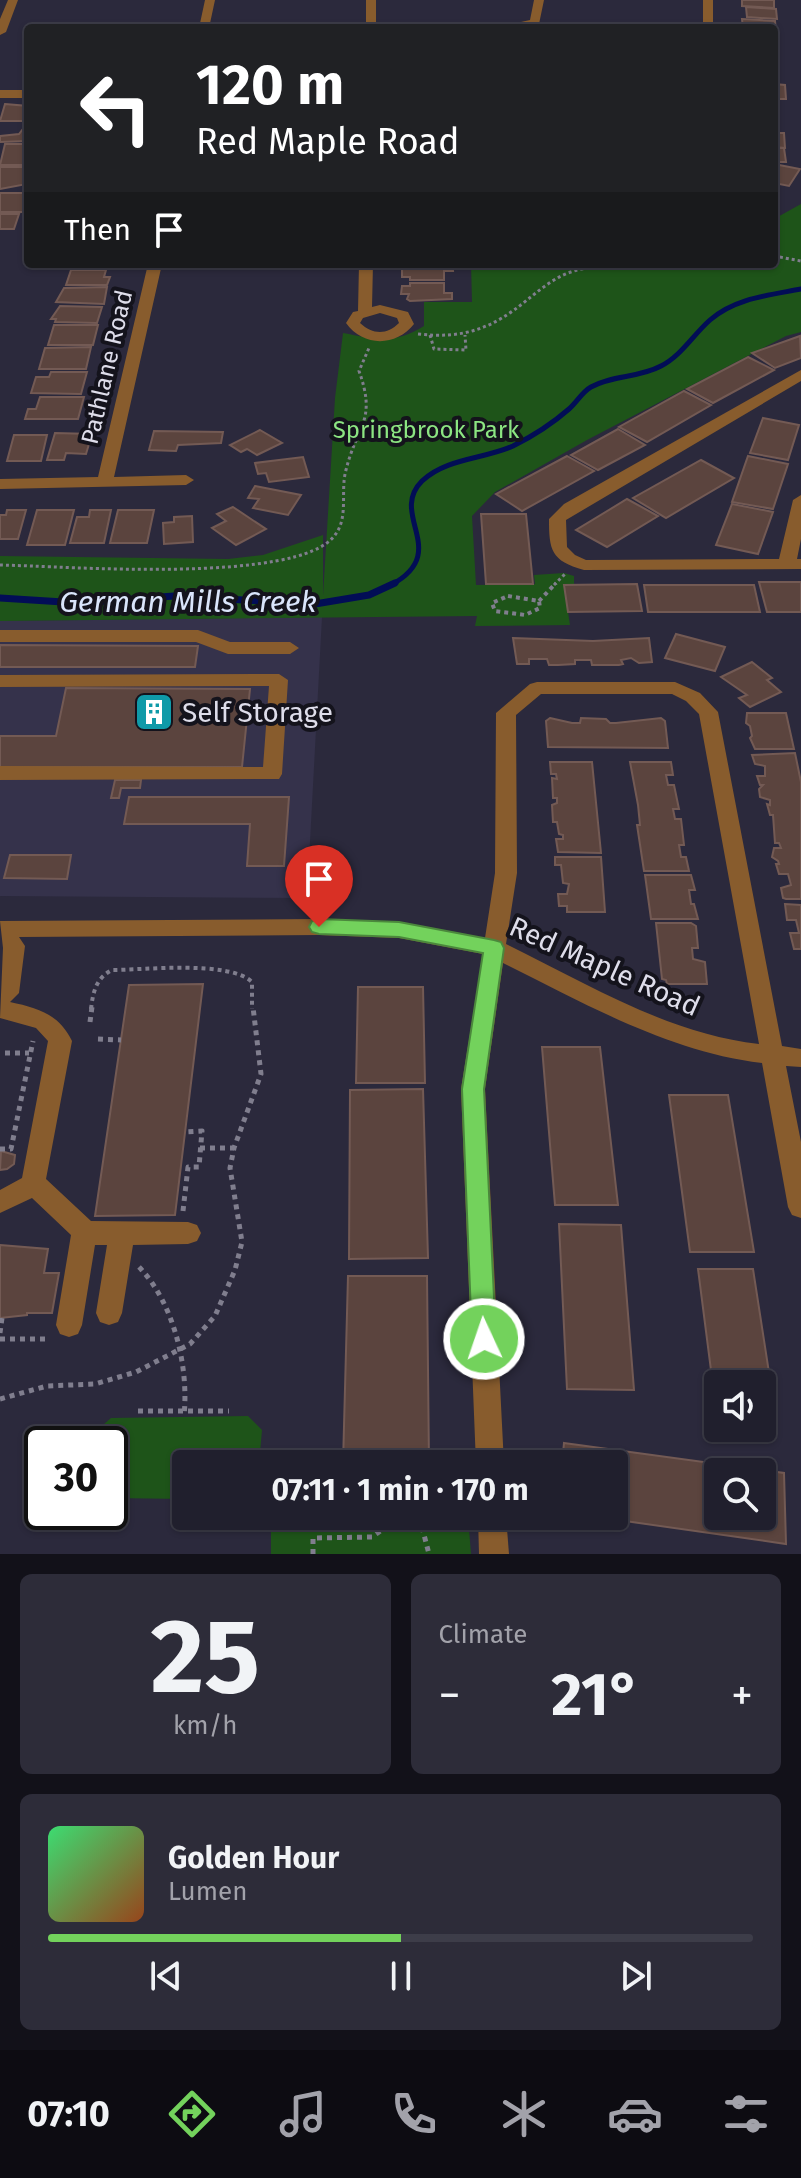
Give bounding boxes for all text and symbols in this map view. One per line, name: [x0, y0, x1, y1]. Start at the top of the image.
text: 120 m: [196, 52, 344, 119]
icon: left: [64, 56, 168, 160]
text: Red Maple Road: [196, 120, 459, 164]
icon: arrive: [147, 208, 191, 252]
text: Then: [64, 212, 131, 248]
street label: Pathlane Road: [76, 287, 138, 447]
park label: Springbrook Park: [333, 416, 520, 444]
water label: German Mills Creek: [59, 584, 317, 620]
building icon: Self Storage: [133, 691, 175, 733]
place label: Self Storage: [182, 696, 333, 729]
pin: [285, 845, 353, 927]
icon: arrive: [297, 857, 341, 901]
street label: Red Maple Road: [504, 910, 705, 1023]
position arrow: [442, 1297, 526, 1381]
map controls: [704, 1370, 776, 1530]
button: sound: [704, 1370, 776, 1442]
speed limit sign: 30: [24, 1426, 128, 1530]
button: search: [704, 1458, 776, 1530]
text: 07:11 · 1 min · 170 m: [271, 1472, 529, 1508]
text: 25: [150, 1595, 260, 1720]
text: Climate: [439, 1619, 527, 1650]
text: 21°: [551, 1659, 640, 1731]
text: −: [439, 1669, 461, 1722]
text: +: [731, 1669, 753, 1722]
text: km/h: [173, 1710, 237, 1741]
text: Golden Hour: [168, 1840, 339, 1876]
text: Lumen: [168, 1876, 247, 1907]
icon: previous: [144, 1954, 188, 1998]
icon: pause: [379, 1954, 423, 1998]
icon: next: [614, 1954, 658, 1998]
icon: directions: [164, 2086, 220, 2142]
icon: music: [275, 2086, 331, 2142]
icon: phone: [386, 2086, 442, 2142]
icon: climate: [496, 2086, 552, 2142]
icon: car: [607, 2086, 663, 2142]
icon: filters: [718, 2086, 774, 2142]
text: 07:10: [27, 2092, 110, 2136]

